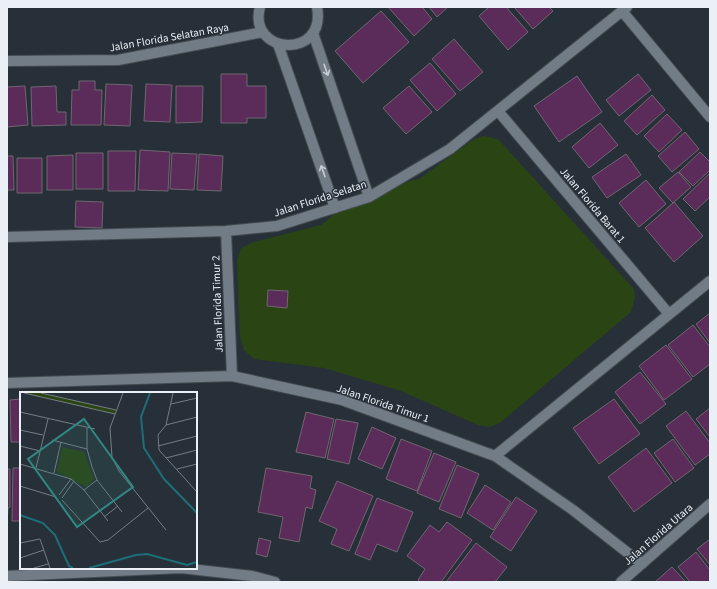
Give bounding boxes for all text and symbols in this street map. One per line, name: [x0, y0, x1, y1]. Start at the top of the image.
street label: Jalan Florida Selatan Raya: [108, 20, 230, 55]
one-way arrow: [322, 63, 330, 75]
street label: Jalan Florida Barat 1: [557, 164, 629, 246]
one-way arrow: [318, 165, 326, 177]
street label: Jalan Florida Selatan: [272, 176, 368, 221]
street label: Jalan Florida Timur 2: [208, 255, 227, 353]
street label: Jalan Florida Timur 1: [334, 381, 431, 426]
inset map: [20, 392, 197, 569]
street label: Jalan Florida Utara: [621, 500, 696, 569]

